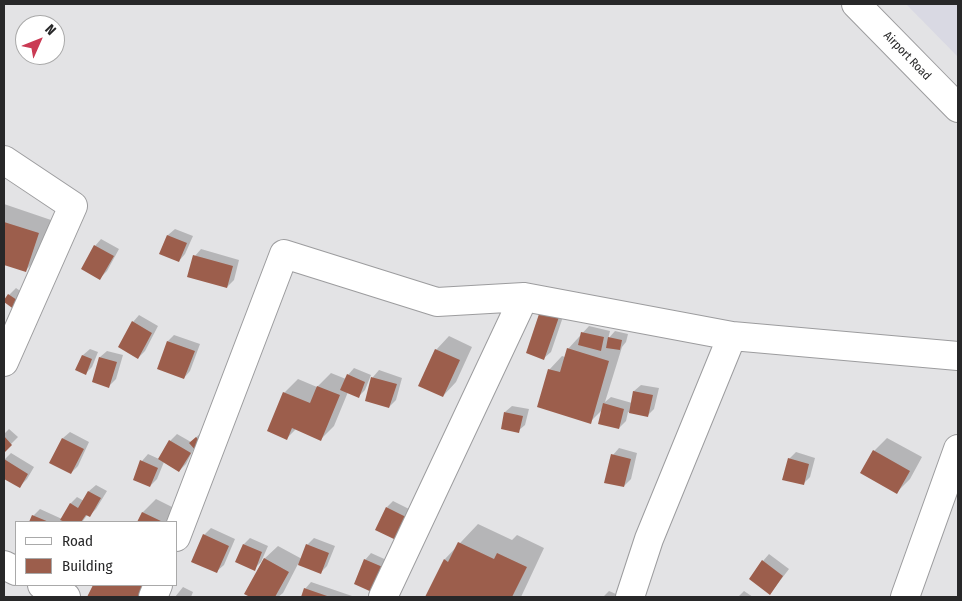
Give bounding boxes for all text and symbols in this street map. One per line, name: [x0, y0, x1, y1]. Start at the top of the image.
north arrow: [15, 15, 65, 65]
text: N: [41, 21, 59, 39]
street label: Airport Road: [880, 29, 934, 83]
legend: [15, 521, 178, 586]
text: Road: [62, 532, 93, 550]
text: Building: [62, 557, 113, 575]

